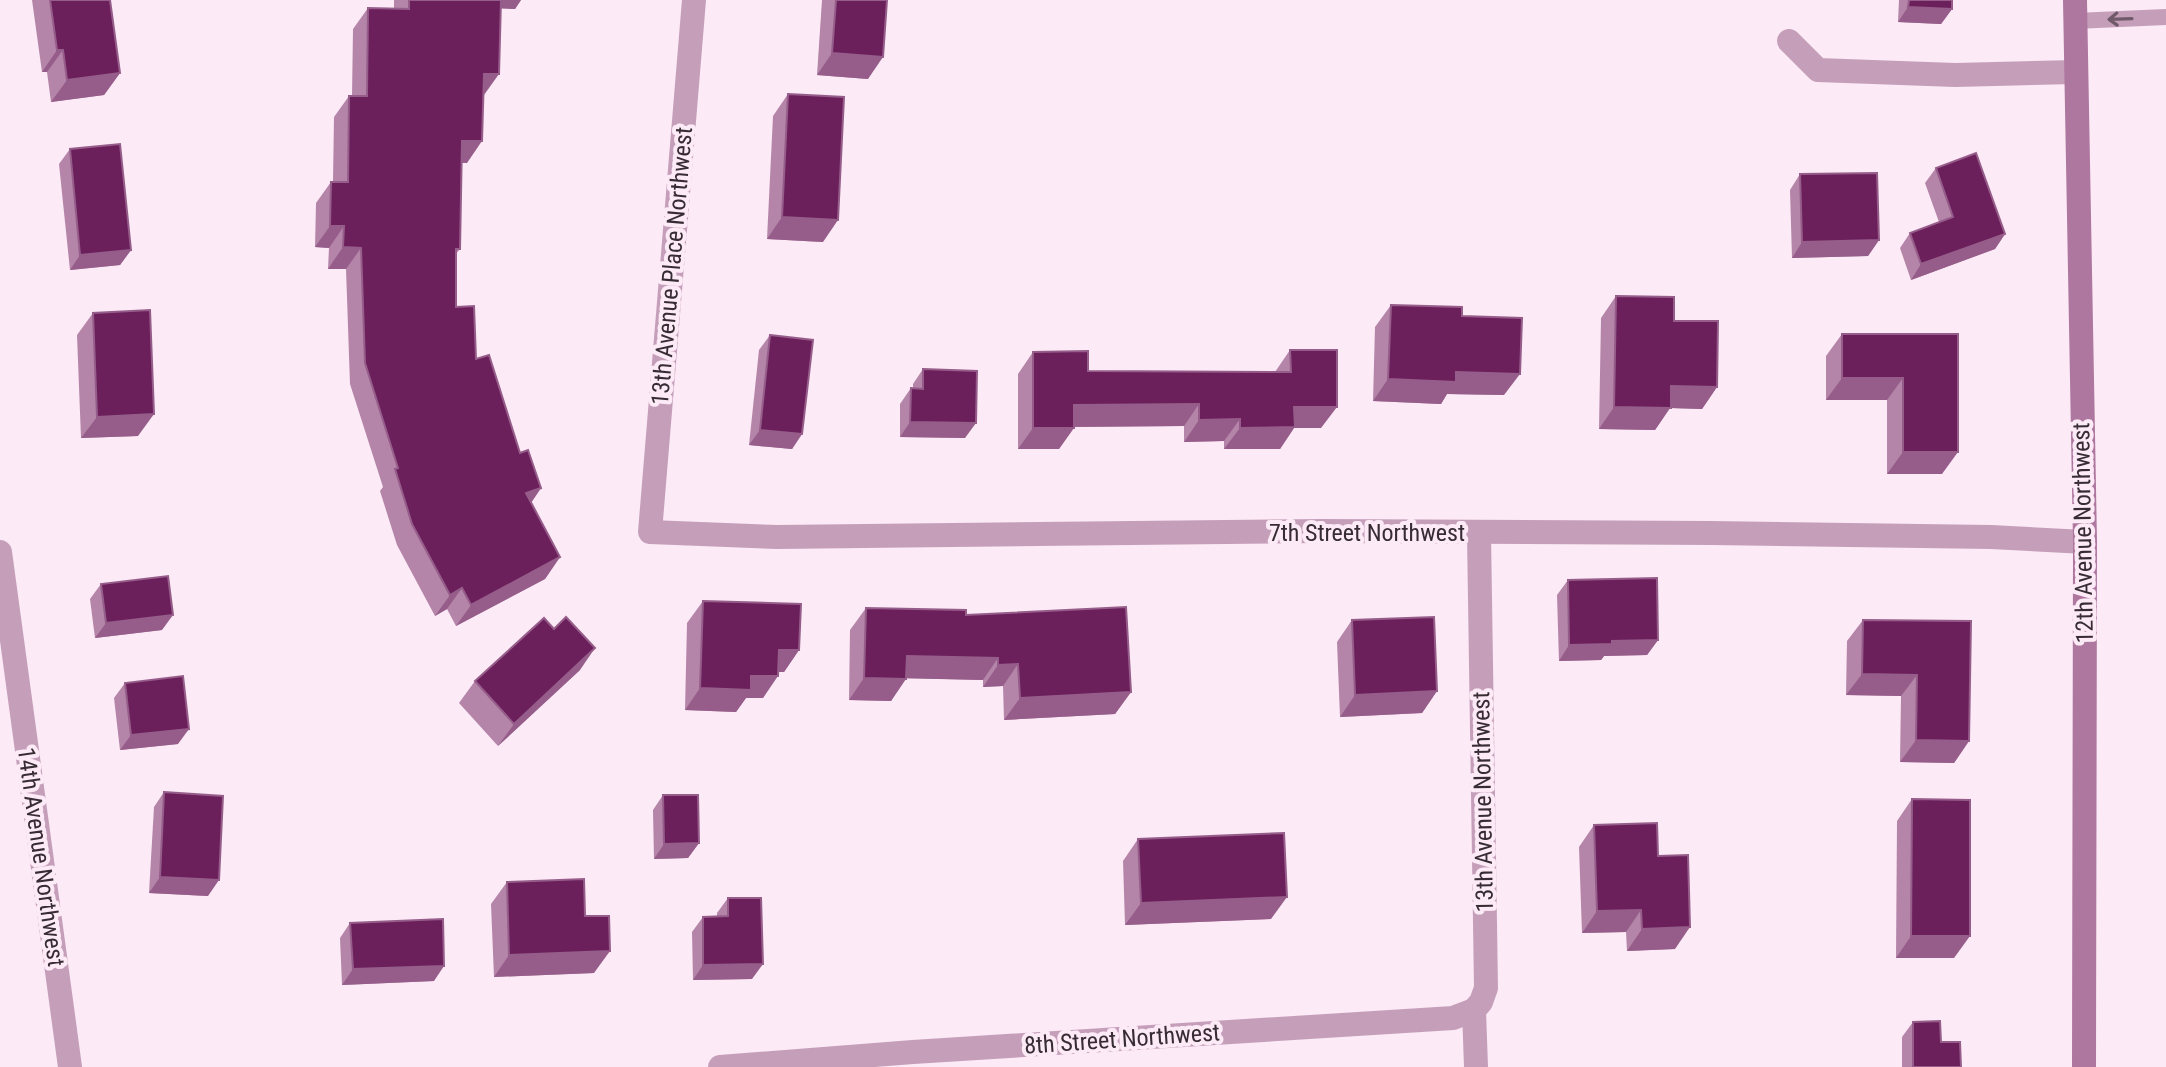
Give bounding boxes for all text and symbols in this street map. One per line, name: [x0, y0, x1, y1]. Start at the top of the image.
one-way arrow: [2107, 12, 2134, 27]
street label: 13th Avenue Place Northwest: [646, 126, 698, 406]
street label: 12th Avenue Northwest: [2067, 422, 2099, 644]
street label: 7th Street Northwest: [1269, 519, 1465, 547]
street label: 13th Avenue Northwest: [1467, 691, 1499, 913]
street label: 14th Avenue Northwest: [12, 746, 70, 968]
street label: 8th Street Northwest: [1023, 1018, 1221, 1060]

